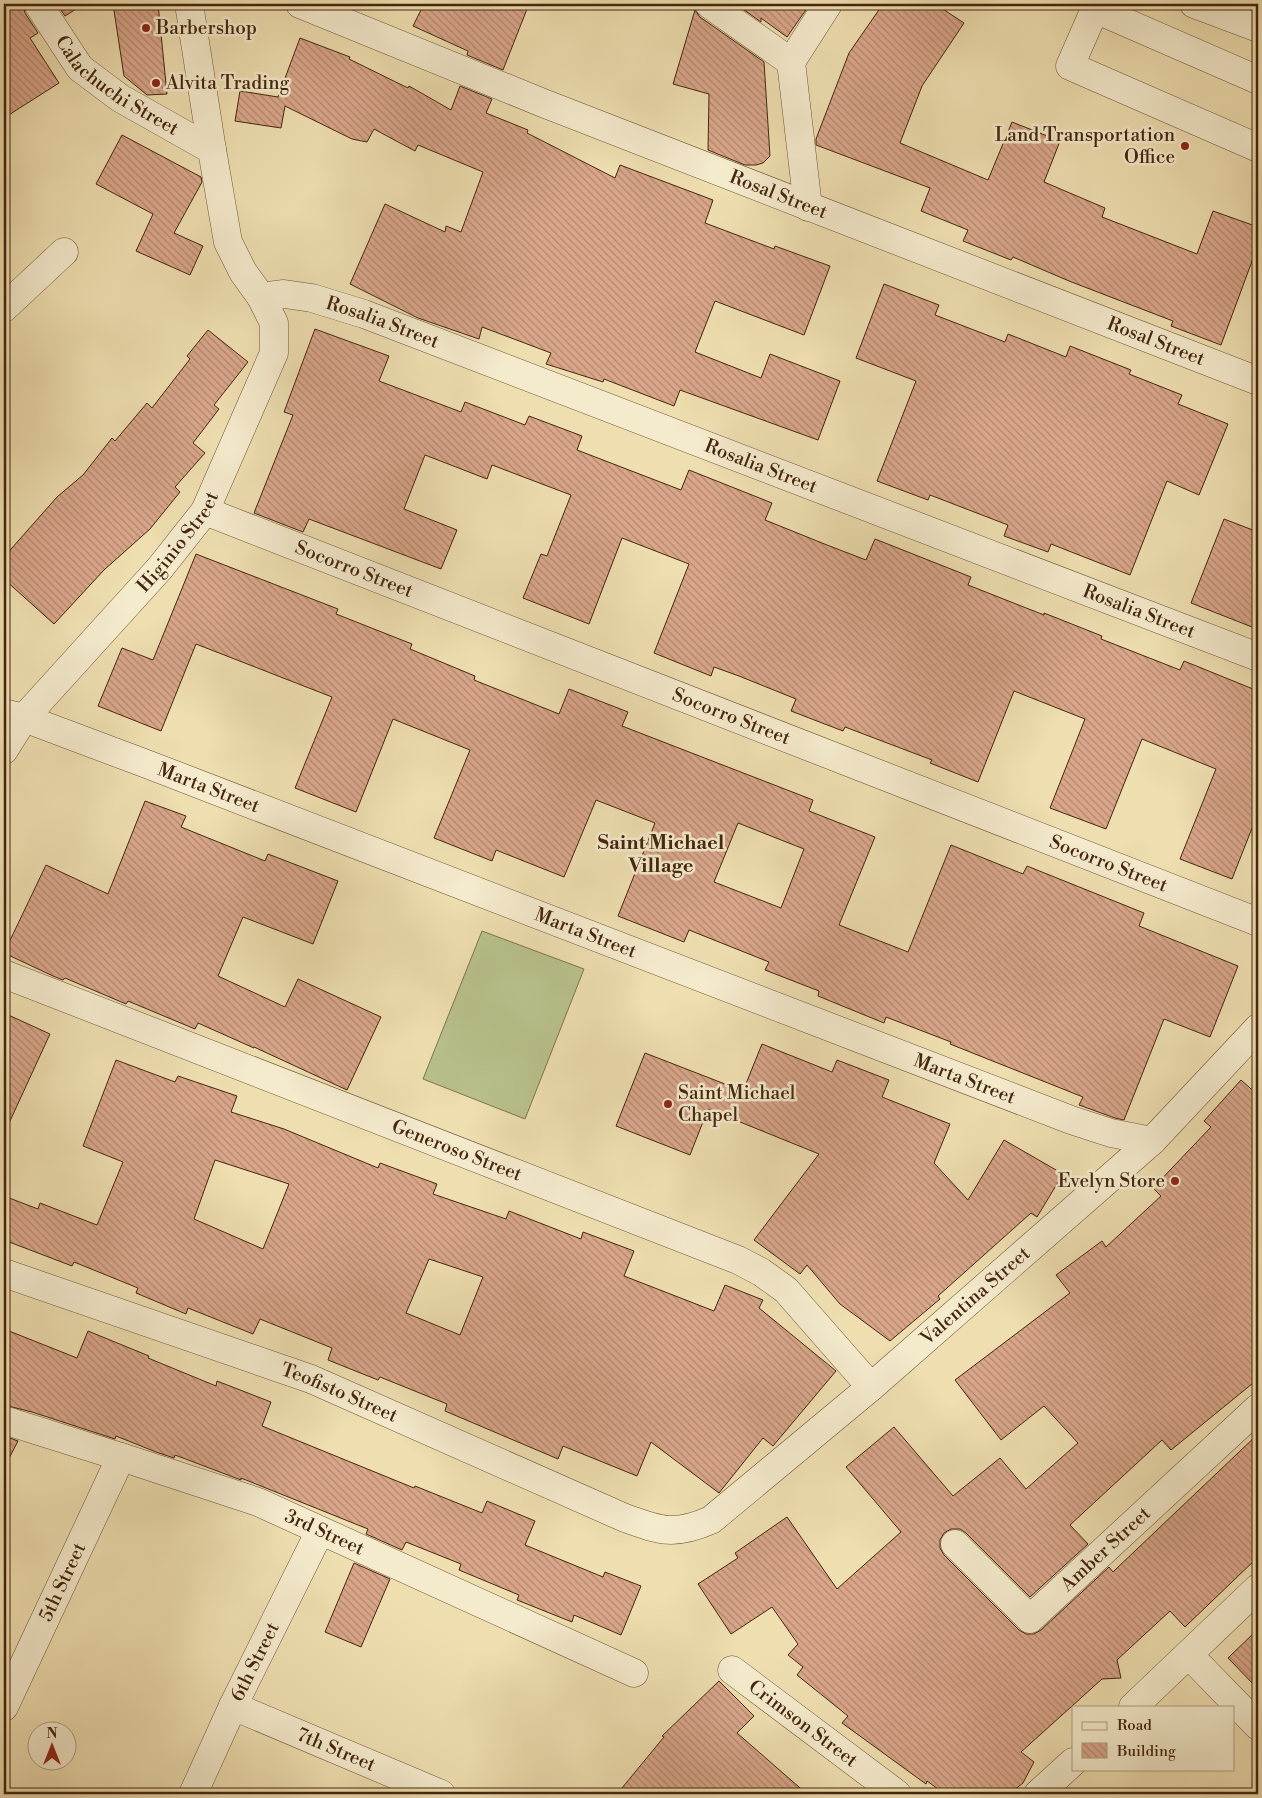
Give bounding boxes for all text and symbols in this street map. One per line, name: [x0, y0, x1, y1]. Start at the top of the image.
place label: Barbershop: [155, 16, 257, 40]
marker: Barbershop: [140, 22, 152, 34]
street label: Calachuchi Street: [50, 31, 183, 141]
place label: Alvita Trading: [165, 71, 290, 95]
marker: Alvita Trading: [150, 77, 162, 89]
place label: Land Transportation Office: [995, 123, 1175, 169]
marker: Land Transportation Office: [1179, 140, 1191, 152]
street label: Rosal Street: [726, 165, 831, 224]
street label: Rosalia Street: [323, 291, 443, 354]
street label: Rosal Street: [1104, 311, 1208, 371]
street label: Rosalia Street: [701, 434, 821, 499]
street label: Higinio Street: [132, 488, 224, 598]
street label: Socorro Street: [292, 535, 417, 603]
street label: Rosalia Street: [1079, 579, 1199, 644]
street label: Socorro Street: [669, 683, 794, 750]
street label: Marta Street: [154, 757, 263, 818]
street label: Socorro Street: [1046, 830, 1171, 898]
district label: Saint Michael Village: [598, 831, 725, 879]
street label: Marta Street: [531, 903, 640, 964]
street label: Marta Street: [910, 1048, 1019, 1110]
place label: Saint Michael Chapel: [678, 1081, 796, 1127]
marker: Saint Michael Chapel: [662, 1098, 674, 1110]
street label: Generoso Street: [388, 1114, 526, 1187]
place label: Evelyn Store: [1058, 1169, 1165, 1193]
marker: Evelyn Store: [1169, 1175, 1181, 1187]
street label: Valentina Street: [915, 1241, 1035, 1351]
street label: Teofisto Street: [278, 1358, 402, 1428]
street label: Amber Street: [1055, 1501, 1156, 1597]
street label: 3rd Street: [281, 1504, 368, 1561]
street label: 5th Street: [34, 1538, 91, 1625]
street label: 6th Street: [225, 1618, 285, 1705]
street label: Crimson Street: [744, 1675, 863, 1772]
legend: [1072, 1706, 1234, 1770]
text: Road: [1117, 1716, 1152, 1735]
north arrow: [28, 1720, 78, 1770]
street label: 7th Street: [293, 1722, 379, 1777]
text: N: [46, 1725, 58, 1743]
text: Building: [1116, 1742, 1176, 1761]

